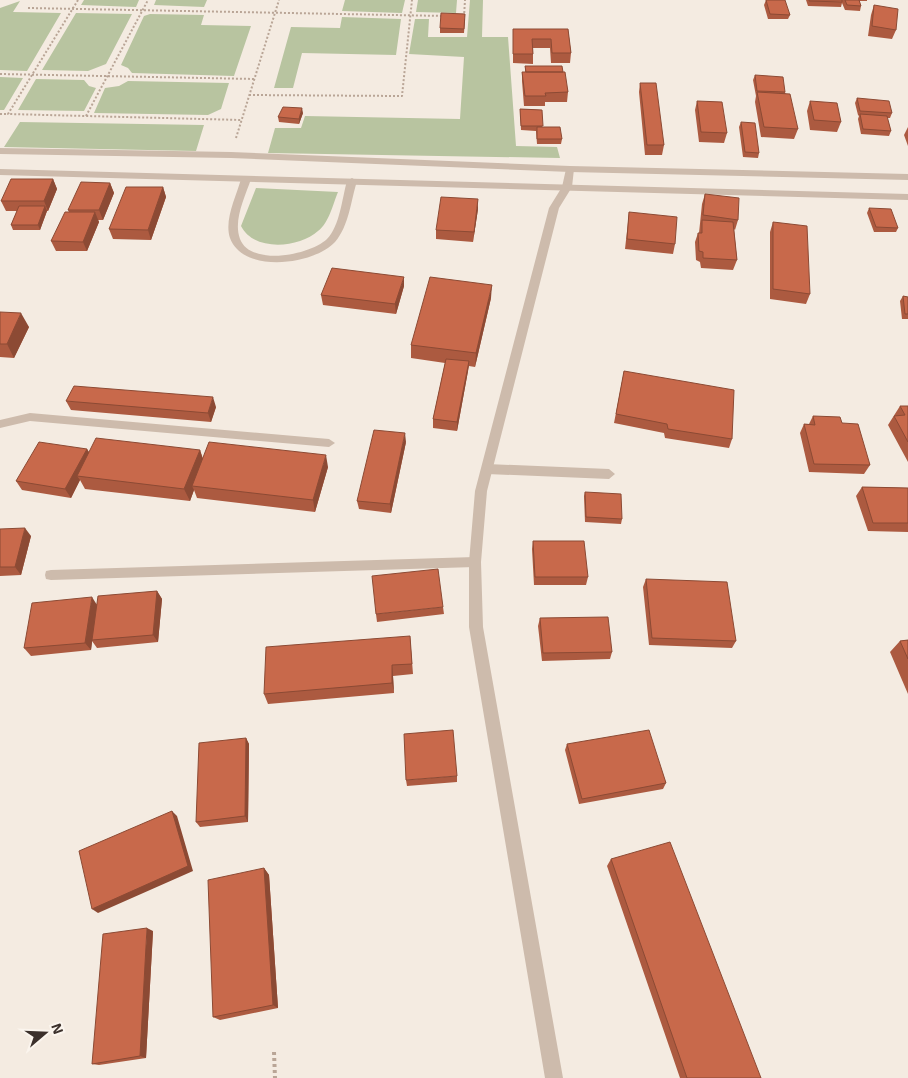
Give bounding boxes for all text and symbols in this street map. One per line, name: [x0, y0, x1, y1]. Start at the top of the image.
north arrow: [20, 1008, 70, 1058]
text: N: [48, 1021, 67, 1036]

